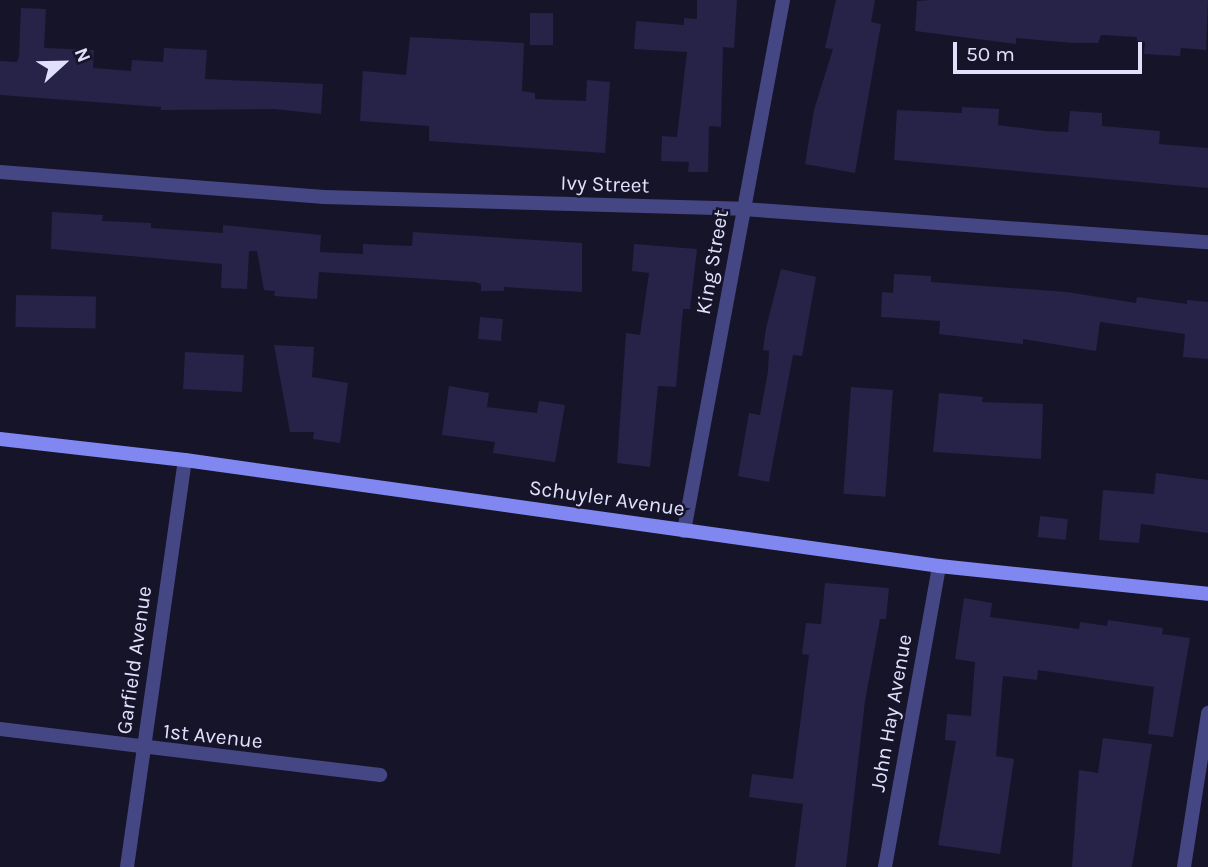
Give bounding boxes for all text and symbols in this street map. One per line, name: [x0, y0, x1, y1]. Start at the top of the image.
north arrow: [28, 28, 98, 98]
scale bar: [956, 28, 1145, 72]
text: 50 m: [966, 42, 1015, 66]
text: N: [70, 45, 95, 66]
street label: Ivy Street: [560, 170, 650, 198]
street label: King Street: [690, 208, 734, 316]
street label: Schuyler Avenue: [527, 475, 687, 521]
street label: Garfield Avenue: [111, 584, 157, 736]
street label: John Hay Avenue: [865, 632, 917, 794]
street label: 1st Avenue: [162, 718, 264, 754]

